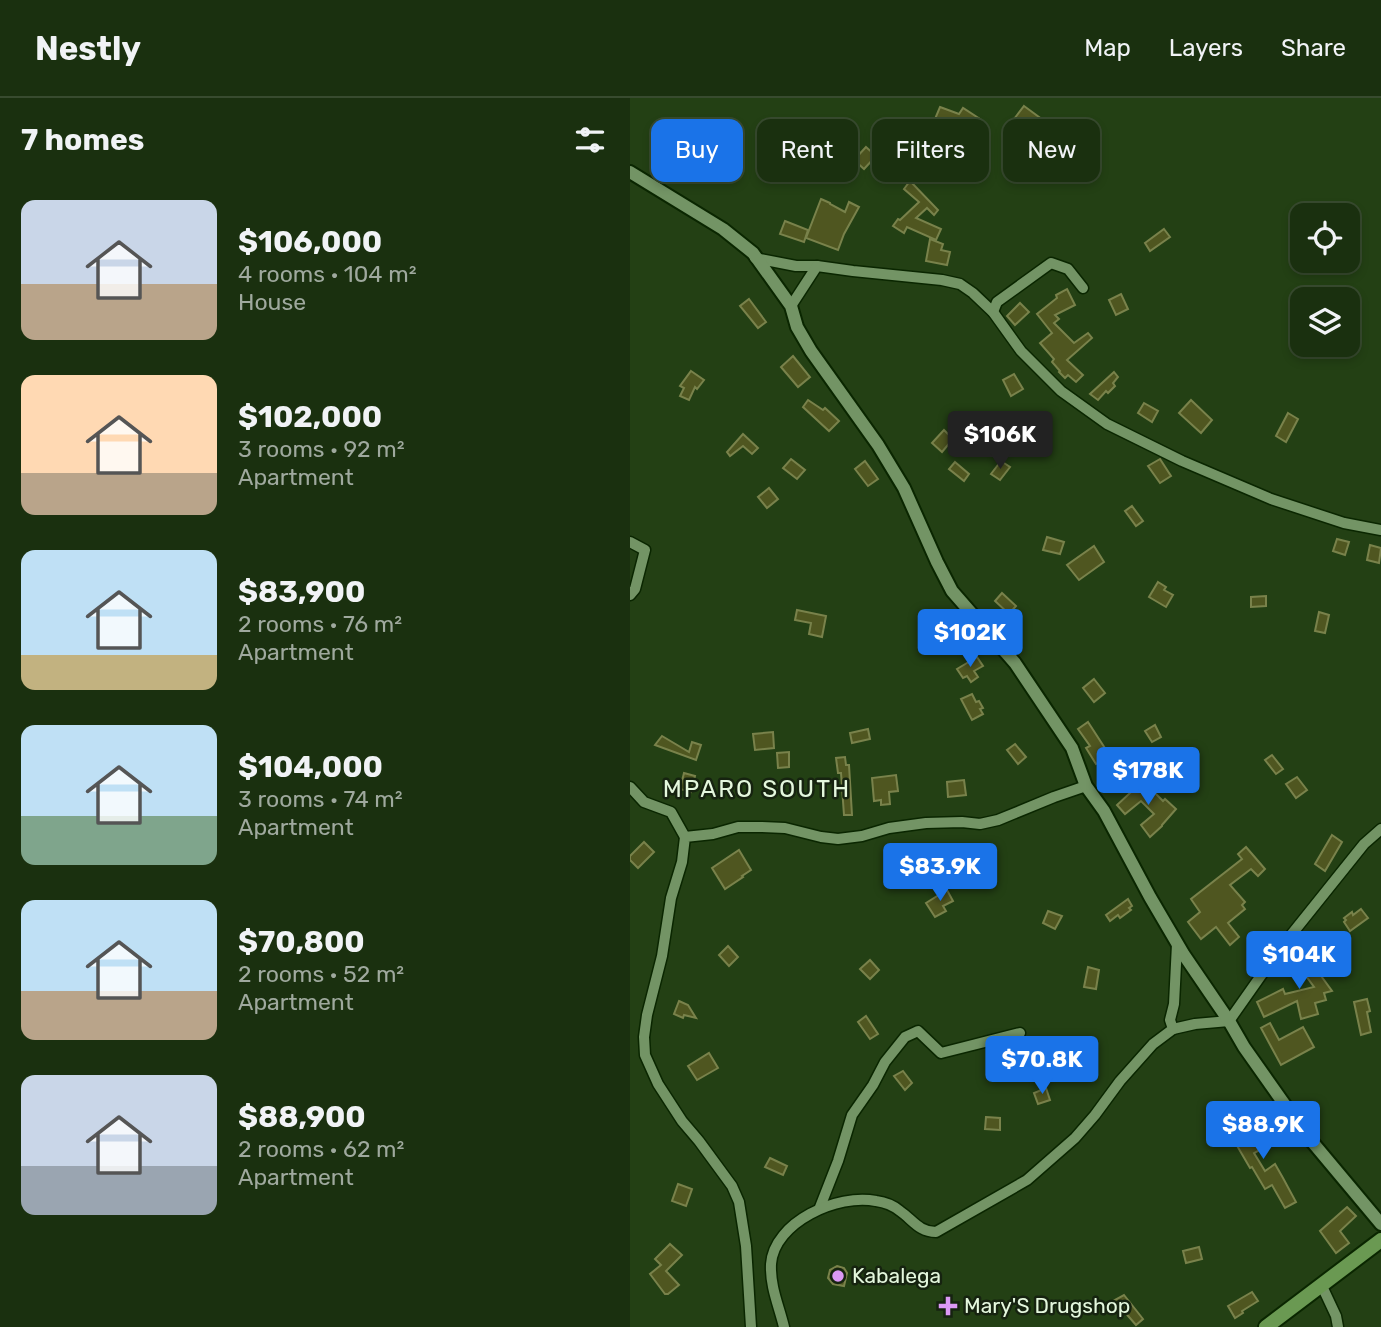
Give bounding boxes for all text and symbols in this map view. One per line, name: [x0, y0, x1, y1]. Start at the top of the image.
text: Nestly: [35, 29, 141, 68]
text: Map: [1084, 34, 1131, 62]
text: Layers: [1169, 34, 1243, 62]
text: Share: [1281, 34, 1346, 62]
chip: Buy: [651, 119, 743, 182]
chip: Rent: [757, 119, 858, 182]
chip: Filters: [872, 119, 989, 182]
chip: New: [1003, 119, 1100, 182]
icon: filters: [571, 121, 609, 159]
text: 7 homes: [21, 122, 144, 158]
map controls: [1290, 203, 1360, 357]
button: locate: [1290, 203, 1360, 273]
text: $106,000: [238, 224, 382, 260]
icon: home: [77, 228, 161, 312]
text: 4 rooms · 104 m²: [238, 260, 417, 288]
button: layers: [1290, 287, 1360, 357]
text: House: [238, 288, 306, 316]
text: $102,000: [238, 399, 382, 435]
icon: home: [77, 403, 161, 487]
pin: $106K: [951, 412, 1049, 471]
text: $106K: [964, 420, 1036, 448]
text: 3 rooms · 92 m²: [238, 435, 404, 463]
text: Apartment: [238, 463, 354, 491]
text: $83,900: [238, 574, 365, 610]
icon: home: [77, 578, 161, 662]
text: 2 rooms · 76 m²: [238, 610, 402, 638]
pin: $102K: [921, 610, 1019, 669]
text: $102K: [934, 618, 1006, 646]
text: Apartment: [238, 638, 354, 666]
pin: $178K: [1099, 748, 1197, 807]
text: $104,000: [238, 749, 383, 785]
icon: home: [77, 753, 161, 837]
text: $178K: [1113, 756, 1183, 784]
district label: MPARO SOUTH: [663, 775, 851, 803]
text: 3 rooms · 74 m²: [238, 785, 403, 813]
text: Apartment: [238, 813, 354, 841]
pin: $83.9K: [883, 844, 997, 903]
text: $83.9K: [899, 852, 981, 880]
text: $70,800: [238, 924, 365, 960]
icon: home: [77, 928, 161, 1012]
pin: $104K: [1250, 932, 1348, 991]
text: $104K: [1262, 940, 1336, 968]
text: 2 rooms · 52 m²: [238, 960, 404, 988]
text: Apartment: [238, 988, 354, 1016]
pin: $70.8K: [985, 1037, 1099, 1096]
text: $70.8K: [1001, 1045, 1083, 1073]
text: $88,900: [238, 1099, 366, 1135]
pin: $88.9K: [1206, 1102, 1320, 1161]
icon: home: [77, 1103, 161, 1187]
text: $88.9K: [1222, 1110, 1304, 1138]
text: 2 rooms · 62 m²: [238, 1135, 404, 1163]
text: Apartment: [238, 1163, 354, 1191]
place label: Kabalega: [852, 1263, 941, 1288]
marker: Kabalega: [830, 1268, 846, 1284]
place label: Mary'S Drugshop: [964, 1293, 1130, 1318]
marker: Mary'S Drugshop: [938, 1296, 958, 1316]

